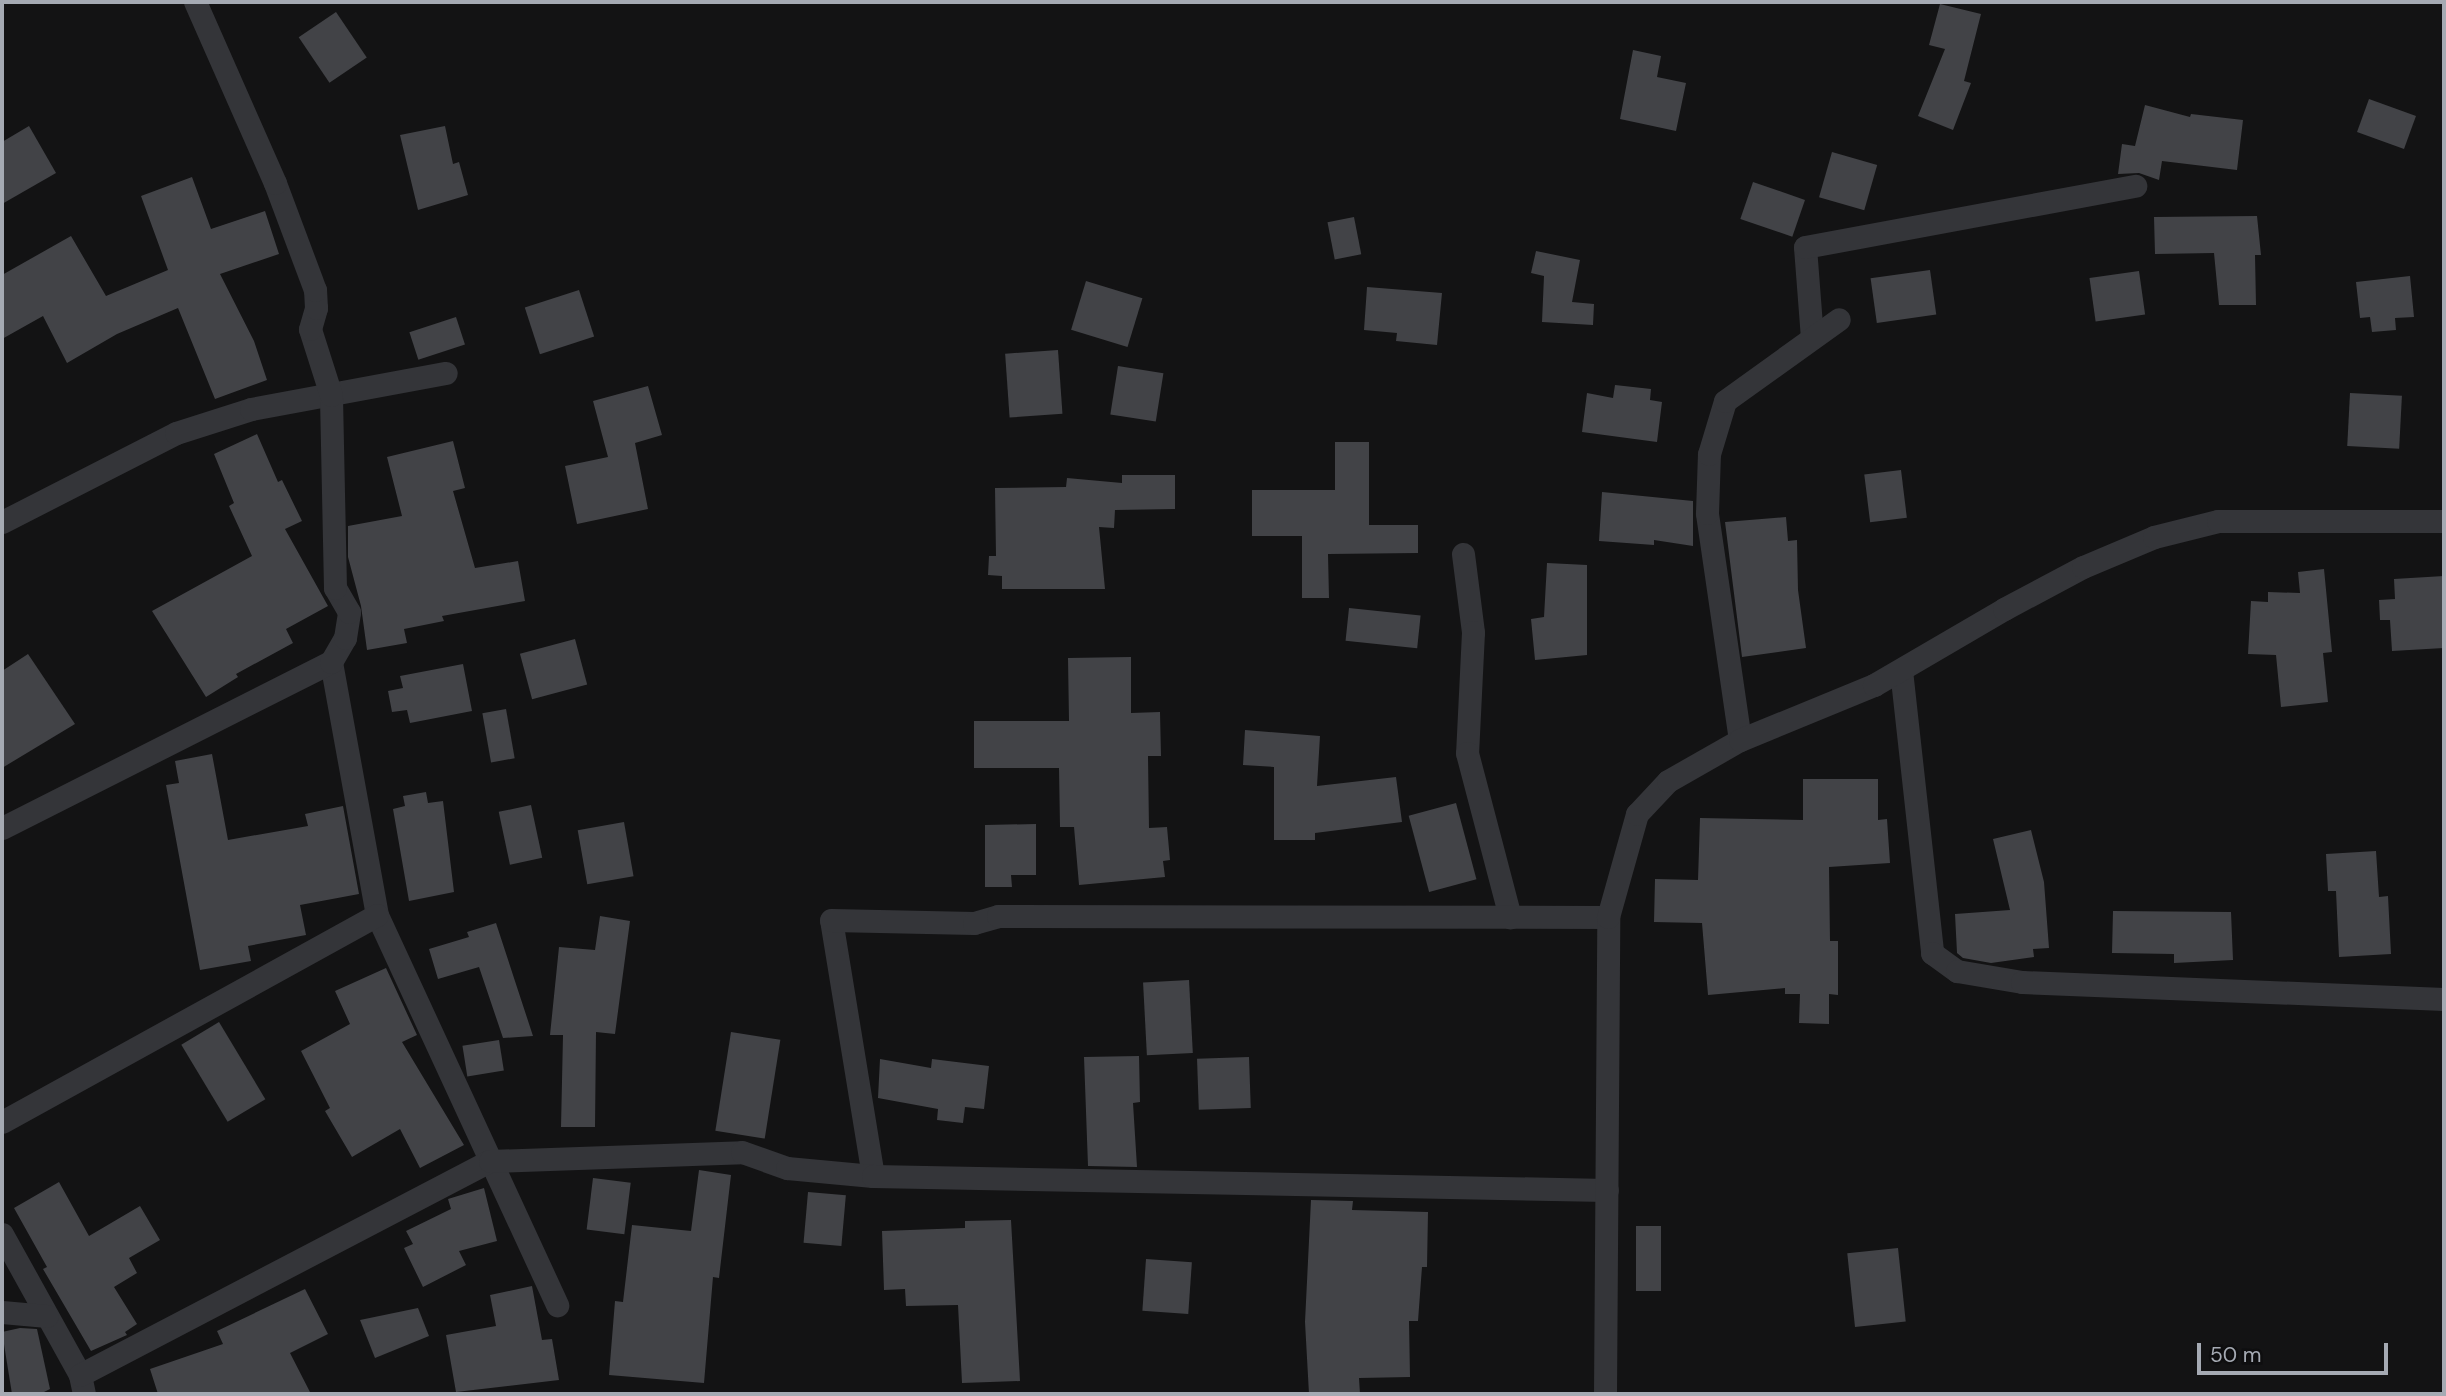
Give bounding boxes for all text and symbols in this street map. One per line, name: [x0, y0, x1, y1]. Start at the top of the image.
scale bar: [2201, 1330, 2392, 1374]
text: 50 m: [2210, 1341, 2261, 1369]

